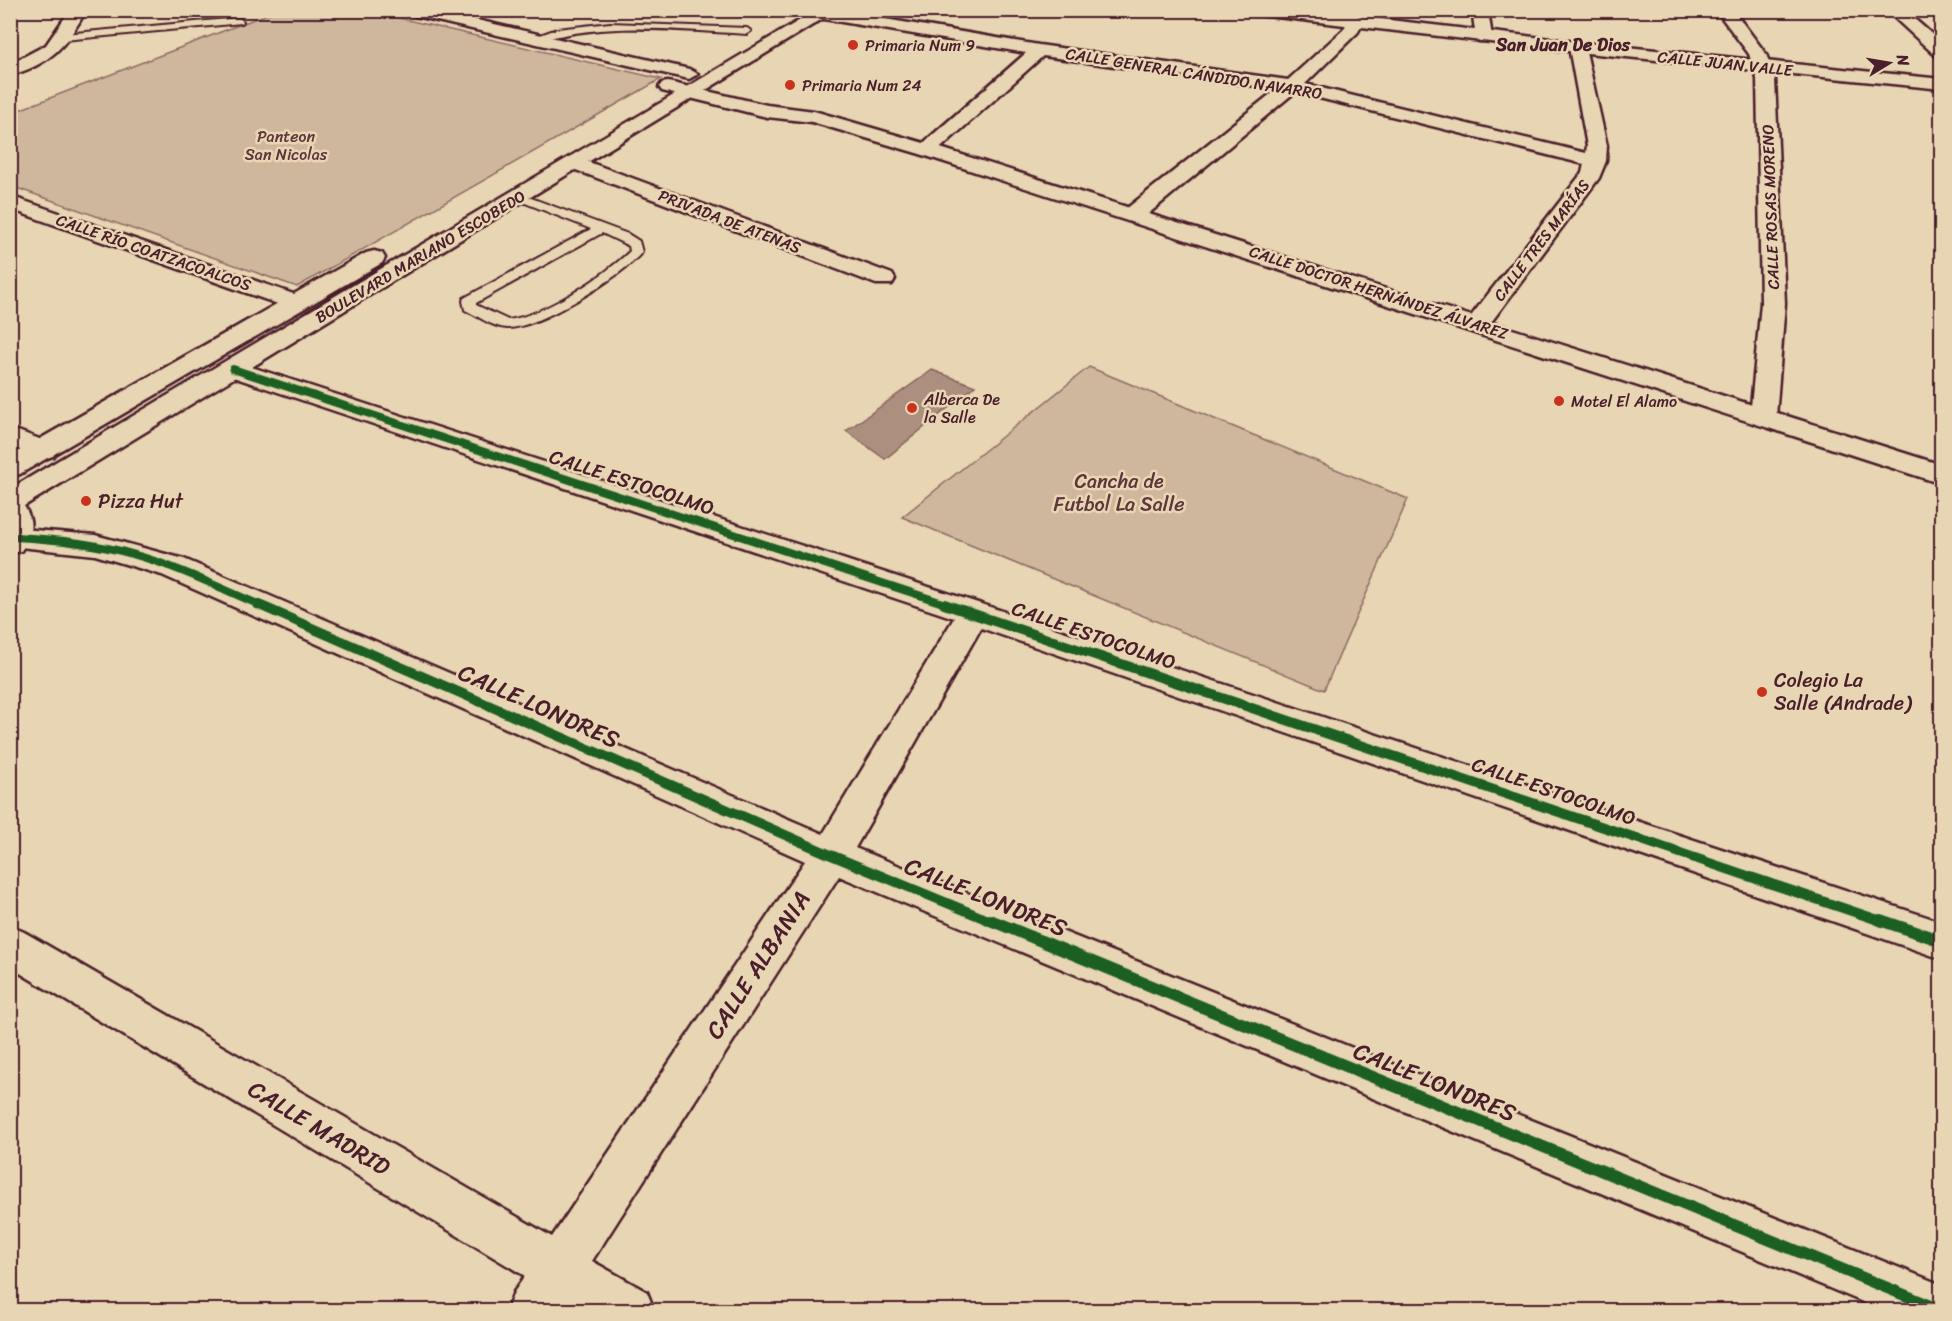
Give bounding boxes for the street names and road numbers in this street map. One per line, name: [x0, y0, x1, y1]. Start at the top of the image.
street label: CALLE GENERAL CÁNDIDO NAVARRO: [1064, 39, 1324, 108]
street label: CALLE JUAN VALLE: [1656, 42, 1795, 85]
street label: CALLE ROSAS MORENO: [1753, 124, 1788, 290]
street label: CALLE TRES MARÍAS: [1486, 172, 1597, 308]
street label: PRIVADA DE ATENAS: [654, 181, 806, 262]
street label: BOULEVARD MARIANO ESCOBEDO: [309, 182, 531, 331]
street label: CALLE RÍO COATZACOALCOS: [52, 205, 256, 300]
street label: CALLE DOCTOR HERNÁNDEZ ÁLVAREZ: [1246, 237, 1513, 348]
street label: CALLE ESTOCOLMO: [545, 439, 719, 526]
street label: CALLE ESTOCOLMO: [1007, 591, 1181, 680]
street label: CALLE LONDRES: [451, 652, 627, 760]
street label: CALLE ESTOCOLMO: [1467, 747, 1641, 836]
street label: CALLE LONDRES: [898, 845, 1074, 949]
street label: CALLE ALBANIA: [694, 882, 822, 1048]
street label: CALLE LONDRES: [1347, 1030, 1523, 1134]
street label: CALLE MADRID: [240, 1069, 399, 1188]

